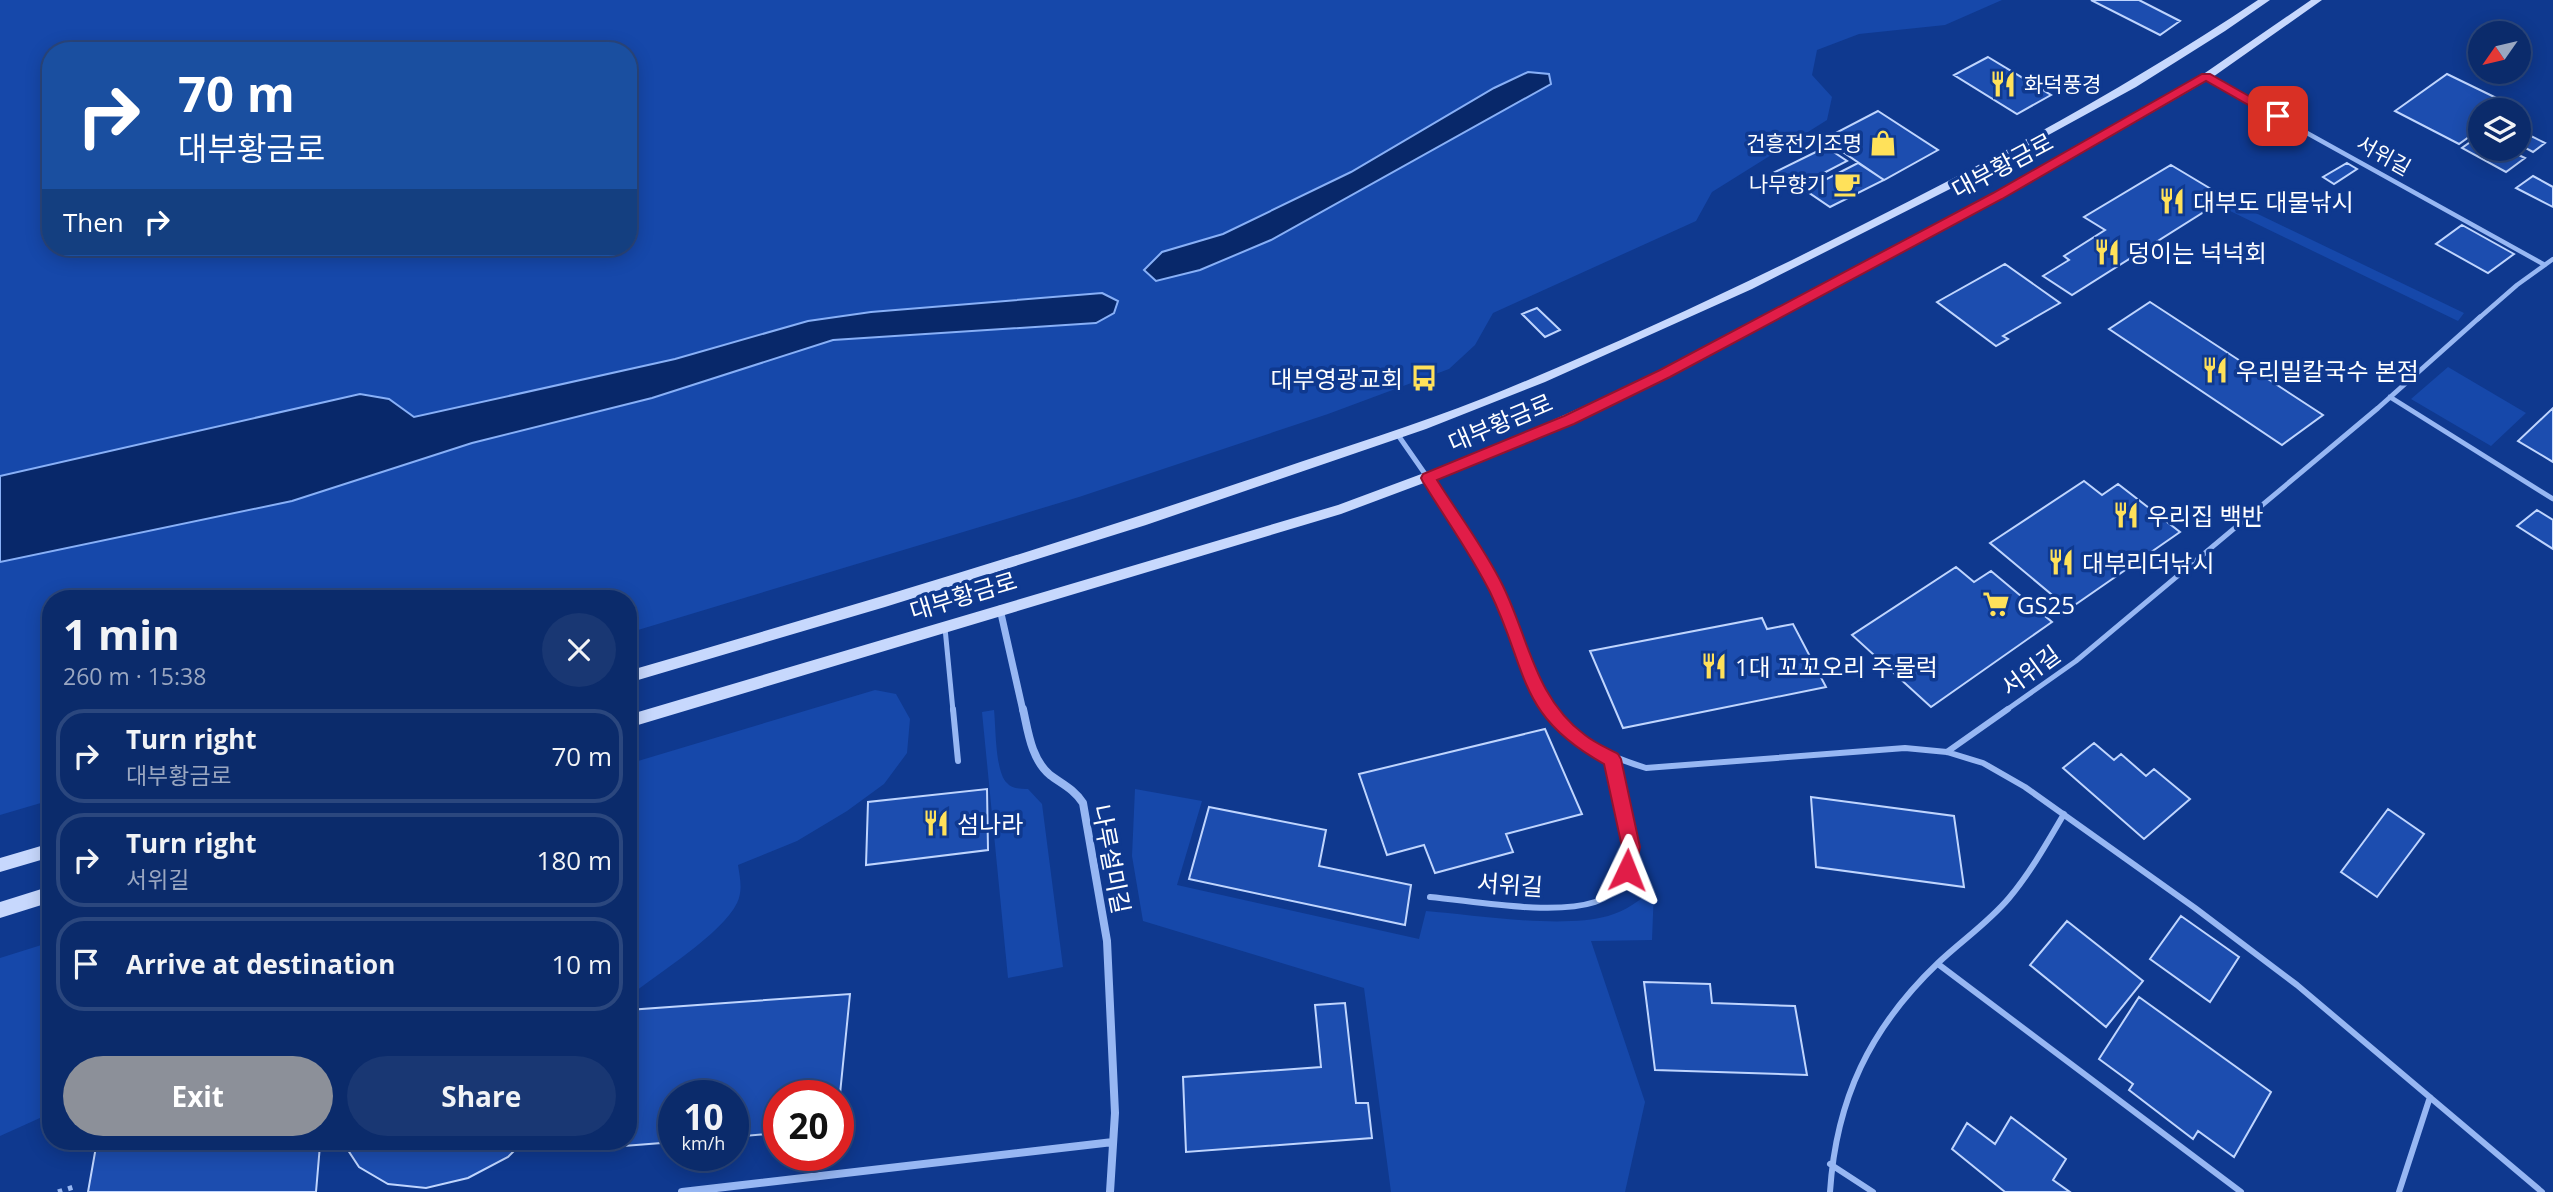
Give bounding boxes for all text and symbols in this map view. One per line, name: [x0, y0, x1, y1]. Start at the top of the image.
north arrow: [2468, 21, 2530, 84]
map controls: [2468, 21, 2531, 161]
text: 70 m: [178, 60, 295, 126]
restaurant icon: 화덕풍경: [1988, 69, 2018, 99]
icon: right: [63, 70, 154, 161]
place label: 화덕풍경: [2024, 70, 2101, 98]
pin: [2248, 86, 2308, 146]
icon: arrive: [2259, 97, 2297, 135]
button: layers: [2468, 98, 2531, 161]
street label: 대부황금로: [1946, 125, 2058, 205]
text: 대부황금로: [178, 126, 325, 169]
shop icon: 건흥전기조명: [1868, 128, 1898, 158]
place label: 건흥전기조명: [1746, 129, 1862, 157]
street label: 서위길: [2352, 129, 2416, 181]
cafe icon: 나무향기: [1832, 169, 1862, 199]
place label: 나무향기: [1749, 170, 1826, 198]
place label: 대부도 대물낚시: [2193, 185, 2354, 218]
restaurant icon: 대부도 대물낚시: [2157, 186, 2187, 216]
icon: right: [138, 203, 176, 241]
text: Then: [63, 204, 124, 240]
place label: 덩이는 넉넉회: [2128, 236, 2267, 269]
restaurant icon: 덩이는 넉넉회: [2092, 237, 2122, 267]
place label: 우리밀칼국수 본점: [2236, 354, 2419, 387]
restaurant icon: 우리밀칼국수 본점: [2200, 355, 2230, 385]
place label: 대부영광교회: [1271, 362, 1403, 395]
bus stop icon: 대부영광교회: [1409, 363, 1439, 393]
street label: 대부황금로: [1443, 385, 1557, 459]
place label: 우리집 백반: [2147, 499, 2264, 532]
restaurant icon: 우리집 백반: [2111, 500, 2141, 530]
place label: 대부리더낚시: [2082, 546, 2214, 579]
restaurant icon: 대부리더낚시: [2046, 547, 2076, 577]
street label: 대부황금로: [905, 563, 1021, 627]
place label: GS25: [2017, 588, 2075, 621]
supermarket icon: GS25: [1981, 589, 2011, 619]
text: 1 min: [63, 605, 180, 662]
button: close: [542, 613, 616, 687]
street label: 서위길: [1994, 637, 2066, 703]
place label: 1대 꼬꼬오리 주물럭: [1735, 650, 1938, 683]
restaurant icon: 1대 꼬꼬오리 주물럭: [1699, 651, 1729, 681]
text: 260 m · 15:38: [63, 660, 206, 692]
text: Turn right: [126, 721, 257, 757]
icon: right: [67, 737, 105, 775]
text: 70 m: [551, 738, 612, 774]
text: 대부황금로: [126, 759, 232, 791]
street label: 나루설미길: [1085, 802, 1139, 916]
place label: 섬나라: [957, 807, 1023, 840]
restaurant icon: 섬나라: [921, 808, 951, 838]
text: Turn right: [126, 825, 257, 861]
position arrow: [1590, 833, 1664, 907]
icon: right: [67, 841, 105, 879]
text: 180 m: [537, 842, 612, 878]
text: 서위길: [126, 863, 189, 895]
street label: 서위길: [1476, 865, 1544, 903]
icon: arrive: [67, 945, 105, 983]
text: Arrive at destination: [126, 946, 395, 982]
text: 10 m: [551, 946, 612, 982]
button: Exit: [63, 1056, 333, 1136]
button: Share: [347, 1056, 616, 1136]
speed limit sign: 20: [763, 1080, 854, 1171]
text: 10: [683, 1093, 724, 1140]
text: km/h: [682, 1131, 725, 1155]

